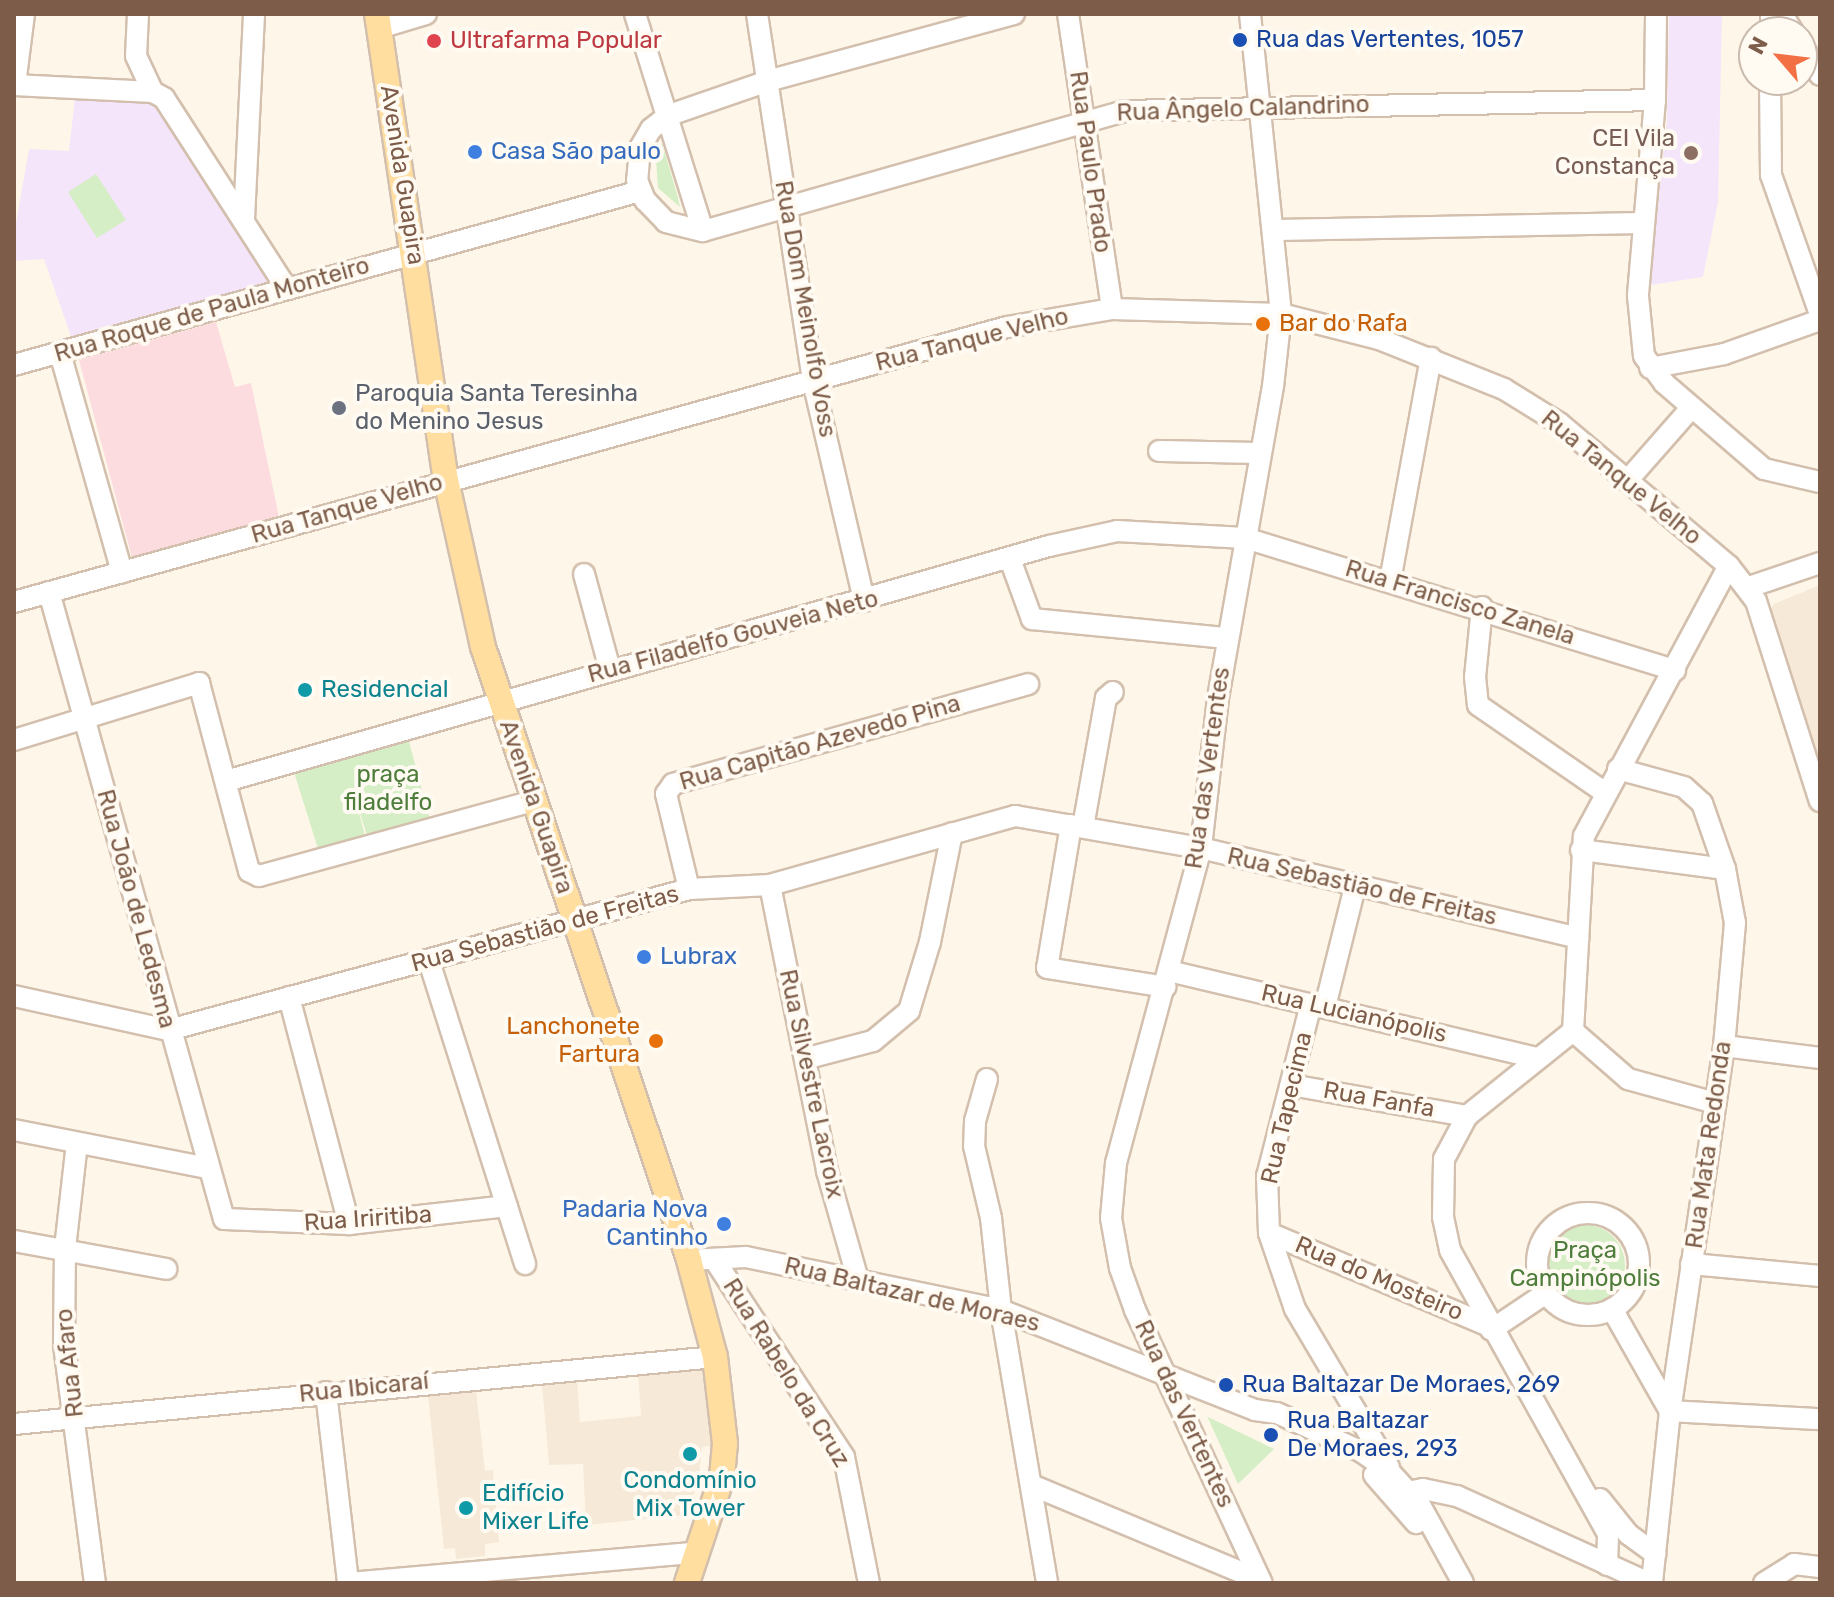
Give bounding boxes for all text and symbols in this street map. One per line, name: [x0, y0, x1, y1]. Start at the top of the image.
north arrow: [1738, 16, 1818, 96]
place label: Rua das Vertentes, 1057: [1256, 26, 1524, 54]
place label: Ultrafarma Popular: [450, 27, 662, 55]
marker: Rua das Vertentes, 1057: [1231, 31, 1249, 49]
marker: Ultrafarma Popular: [425, 32, 443, 50]
text: N: [1742, 32, 1774, 59]
street label: Rua Paulo Prado: [1063, 69, 1117, 255]
street label: Avenida Guapira: [374, 83, 430, 267]
street label: Rua Ângelo Calandrino: [1116, 90, 1370, 128]
place label: CEI Vila Constança: [1555, 125, 1675, 181]
place label: Casa São paulo: [491, 138, 661, 166]
marker: Casa São paulo: [466, 143, 484, 161]
marker: CEI Vila Constança: [1682, 144, 1700, 162]
street label: Rua Dom Meinolfo Voss: [768, 178, 842, 440]
street label: Rua Roque de Paula Monteiro: [51, 251, 373, 369]
street label: Rua Tanque Velho: [872, 302, 1072, 378]
place label: Bar do Rafa: [1279, 310, 1408, 338]
marker: Bar do Rafa: [1254, 315, 1272, 333]
place label: Paroquia Santa Teresinha do Menino Jesus: [355, 380, 639, 436]
marker: Paroquia Santa Teresinha do Menino Jesus: [330, 399, 348, 417]
street label: Rua Tanque Velho: [1535, 404, 1707, 552]
street label: Rua Tanque Velho: [247, 468, 447, 550]
street label: Rua Francisco Zanela: [1342, 554, 1578, 652]
street label: Rua Filadelfo Gouveia Neto: [585, 584, 881, 690]
street label: Rua das Vertentes: [1180, 665, 1236, 871]
place label: Residencial: [321, 676, 448, 704]
marker: Residencial: [296, 681, 314, 699]
street label: Rua Capitão Azevedo Pina: [676, 689, 964, 797]
street label: Avenida Guapira: [493, 716, 579, 898]
park label: praça filadelfo: [344, 761, 432, 817]
street label: Rua João de Ledesma: [90, 786, 182, 1032]
street label: Rua Sebastião de Freitas: [1224, 842, 1500, 932]
street label: Rua Sebastião de Freitas: [408, 879, 682, 979]
place label: Lubrax: [660, 943, 737, 971]
marker: Lubrax: [635, 948, 653, 966]
street label: Rua Silvestre Lacroix: [773, 967, 849, 1201]
street label: Rua Lucianópolis: [1258, 979, 1450, 1049]
place label: Lanchonete Fartura: [506, 1013, 640, 1069]
street label: Rua Tapecima: [1255, 1029, 1319, 1187]
marker: Lanchonete Fartura: [647, 1032, 665, 1050]
street label: Rua Mata Redonda: [1680, 1039, 1738, 1251]
street label: Rua Fanfa: [1321, 1076, 1437, 1124]
place label: Padaria Nova Cantinho: [562, 1196, 708, 1252]
street label: Rua Iriritiba: [303, 1200, 433, 1238]
marker: Padaria Nova Cantinho: [715, 1215, 733, 1233]
street label: Rua do Mosteiro: [1291, 1231, 1467, 1327]
park label: Praça Campinópolis: [1510, 1237, 1660, 1293]
street label: Rua Baltazar de Moraes: [781, 1252, 1043, 1338]
street label: Rua Rabelo da Cruz: [716, 1274, 856, 1472]
street label: Rua Afaro: [50, 1307, 90, 1419]
street label: Rua das Vertentes: [1128, 1315, 1240, 1513]
street label: Rua Ibicaraí: [298, 1367, 430, 1409]
place label: Rua Baltazar De Moraes, 269: [1242, 1371, 1561, 1399]
marker: Rua Baltazar De Moraes, 269: [1217, 1376, 1235, 1394]
place label: Rua Baltazar De Moraes, 293: [1287, 1407, 1458, 1463]
marker: Rua Baltazar De Moraes, 293: [1262, 1426, 1280, 1444]
marker: Condomínio Mix Tower: [681, 1445, 699, 1463]
place label: Condomínio Mix Tower: [623, 1467, 757, 1523]
place label: Edifício Mixer Life: [482, 1480, 590, 1536]
marker: Edifício Mixer Life: [457, 1499, 475, 1517]

